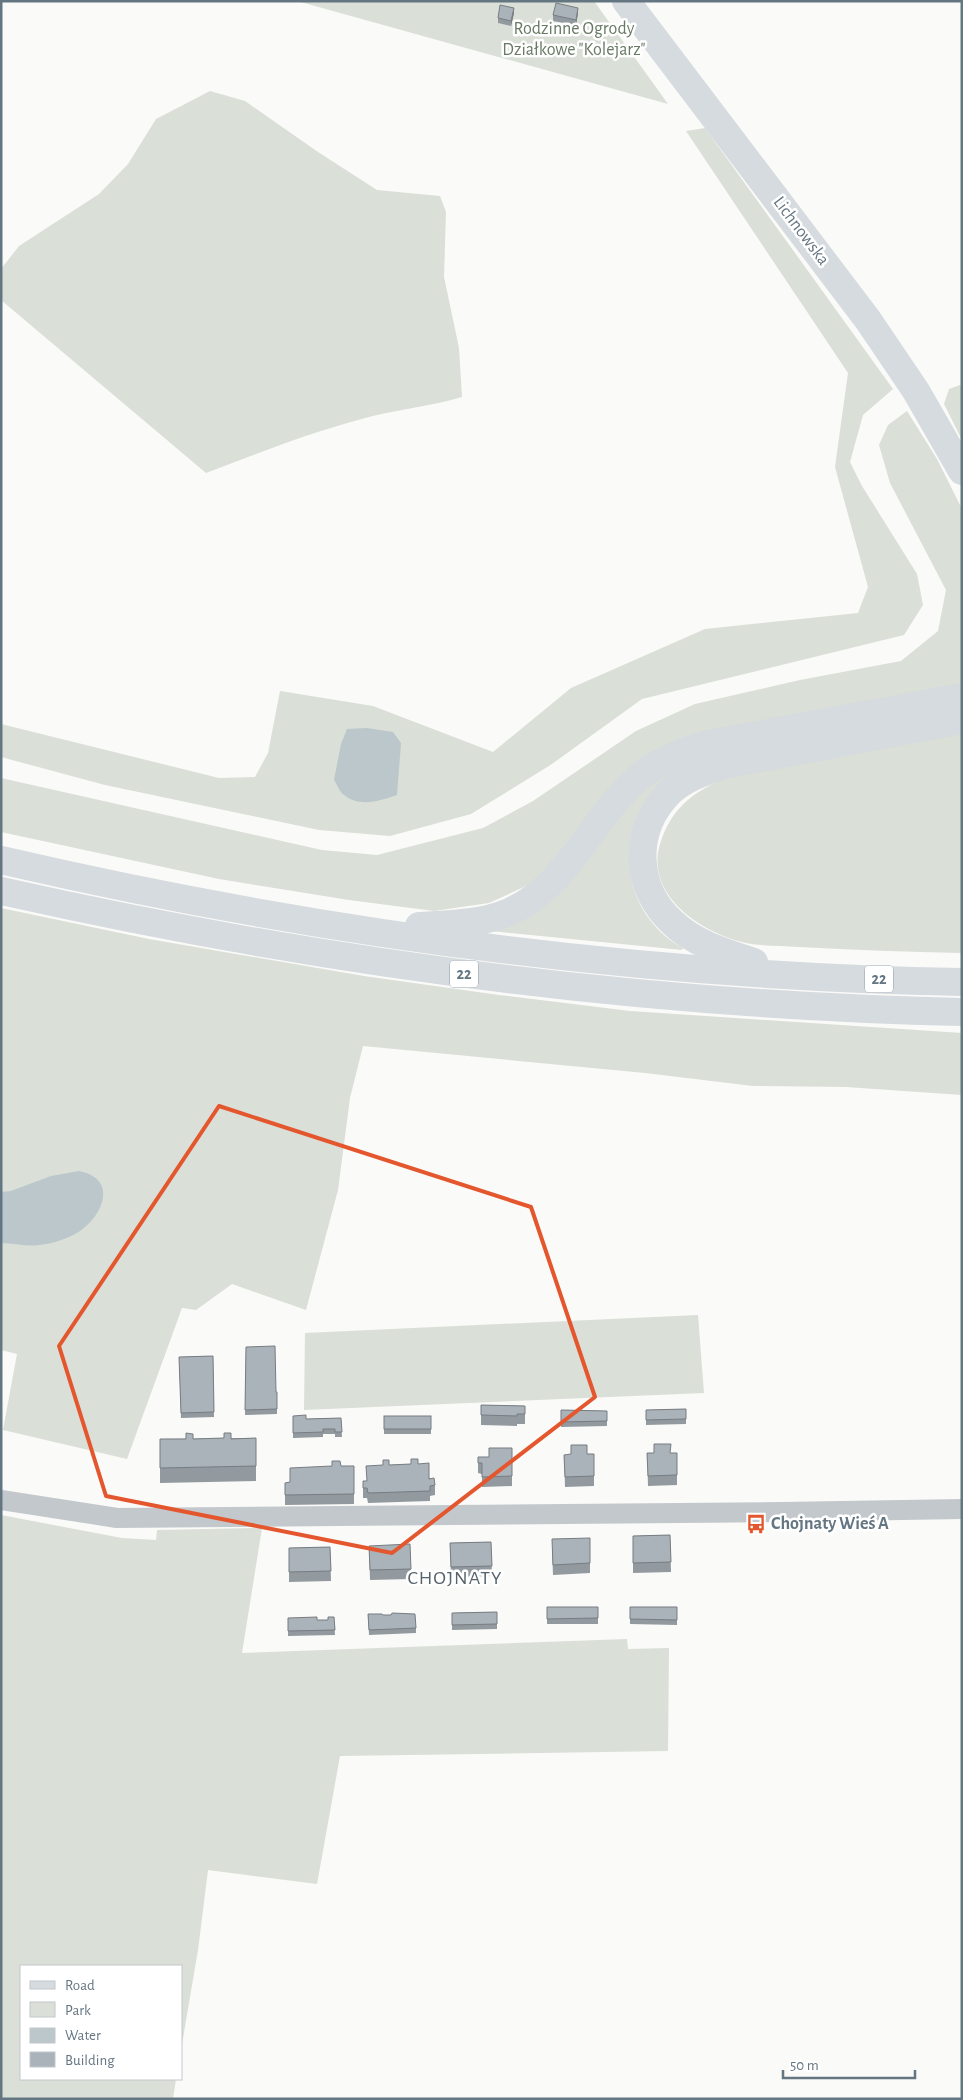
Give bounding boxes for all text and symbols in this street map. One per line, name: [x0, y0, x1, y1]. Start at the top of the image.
park label: Rodzinne Ogrody Działkowe "Kolejarz": [502, 20, 646, 59]
street label: Lichnowska: [769, 193, 833, 269]
road number: 22: [450, 961, 478, 988]
road number: 22: [865, 966, 893, 992]
bus stop icon: Chojnaty Wieś A: [745, 1513, 767, 1535]
place label: Chojnaty Wieś A: [771, 1515, 889, 1533]
district label: CHOJNATY: [407, 1568, 503, 1588]
legend: [20, 1965, 182, 2080]
text: Road: [65, 1978, 95, 1993]
text: Park: [65, 2003, 91, 2018]
text: Water: [65, 2028, 101, 2043]
scale bar: [783, 2048, 916, 2080]
text: Building: [65, 2053, 115, 2068]
text: 50 m: [790, 2058, 819, 2073]

